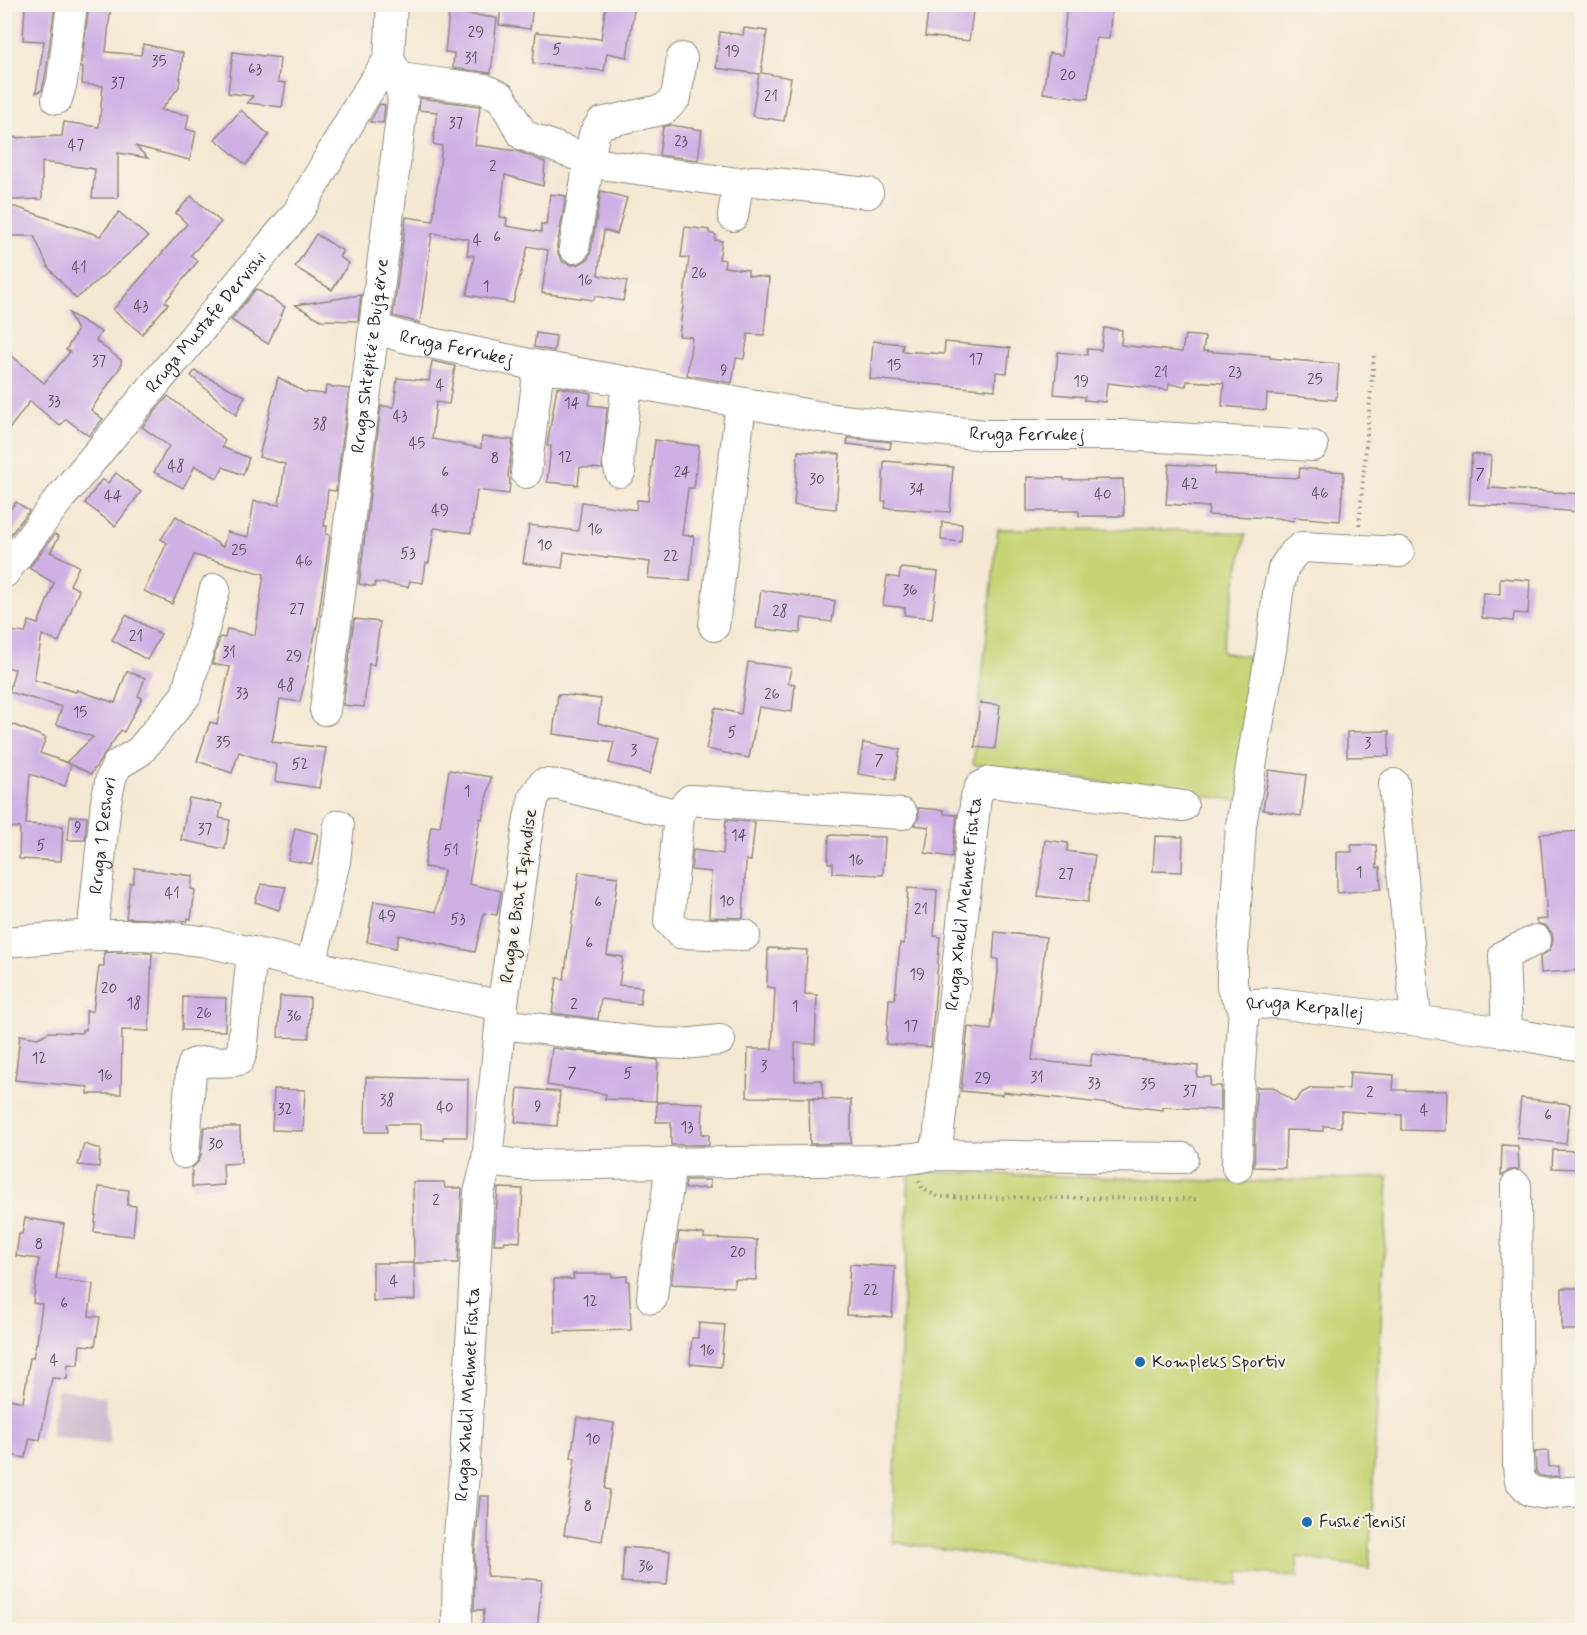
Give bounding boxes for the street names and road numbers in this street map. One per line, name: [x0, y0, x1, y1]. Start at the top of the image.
street label: Rruga Mustafe Dervishi: [140, 247, 272, 398]
street label: Rruga Shtëpitë e Bujqërve: [346, 257, 395, 455]
street label: Rruga Ferrukej: [397, 325, 515, 372]
street label: Rruga Ferrukej: [968, 421, 1085, 448]
street label: Rruga 1 Qeshori: [84, 775, 123, 896]
street label: Rruga Xhelil Mehmet Fishta: [940, 796, 988, 1012]
street label: Rruga e Bisht Iqindise: [495, 807, 544, 985]
street label: Rruga Kerpallej: [1243, 991, 1364, 1026]
street label: Rruga Xhelil Mehmet Fishta: [450, 1287, 486, 1502]

